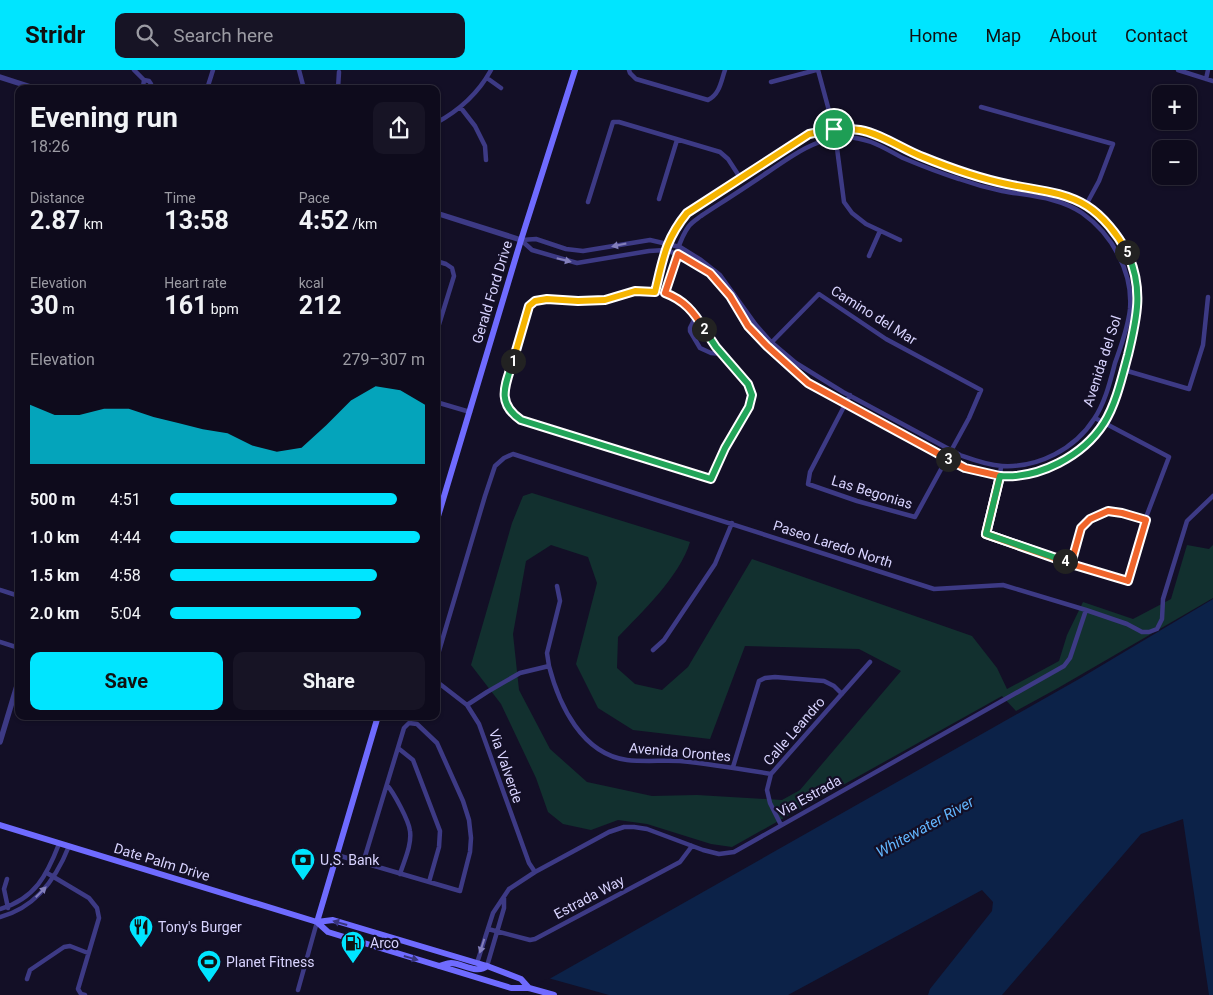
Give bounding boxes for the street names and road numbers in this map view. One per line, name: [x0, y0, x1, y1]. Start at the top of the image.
street label: Gerald Ford Drive: [469, 239, 515, 345]
street label: Camino del Mar: [828, 282, 920, 348]
street label: Avenida del Sol: [1080, 313, 1124, 409]
street label: Las Begonias: [830, 472, 914, 512]
street label: Paseo Laredo North: [771, 517, 895, 571]
street label: Calle Leandro: [760, 694, 828, 768]
street label: Via Valverde: [486, 727, 526, 805]
street label: Avenida Orontes: [628, 740, 732, 764]
street label: Via Estrada: [774, 772, 844, 820]
street label: Date Palm Drive: [112, 840, 212, 884]
street label: Estrada Way: [551, 872, 627, 922]

